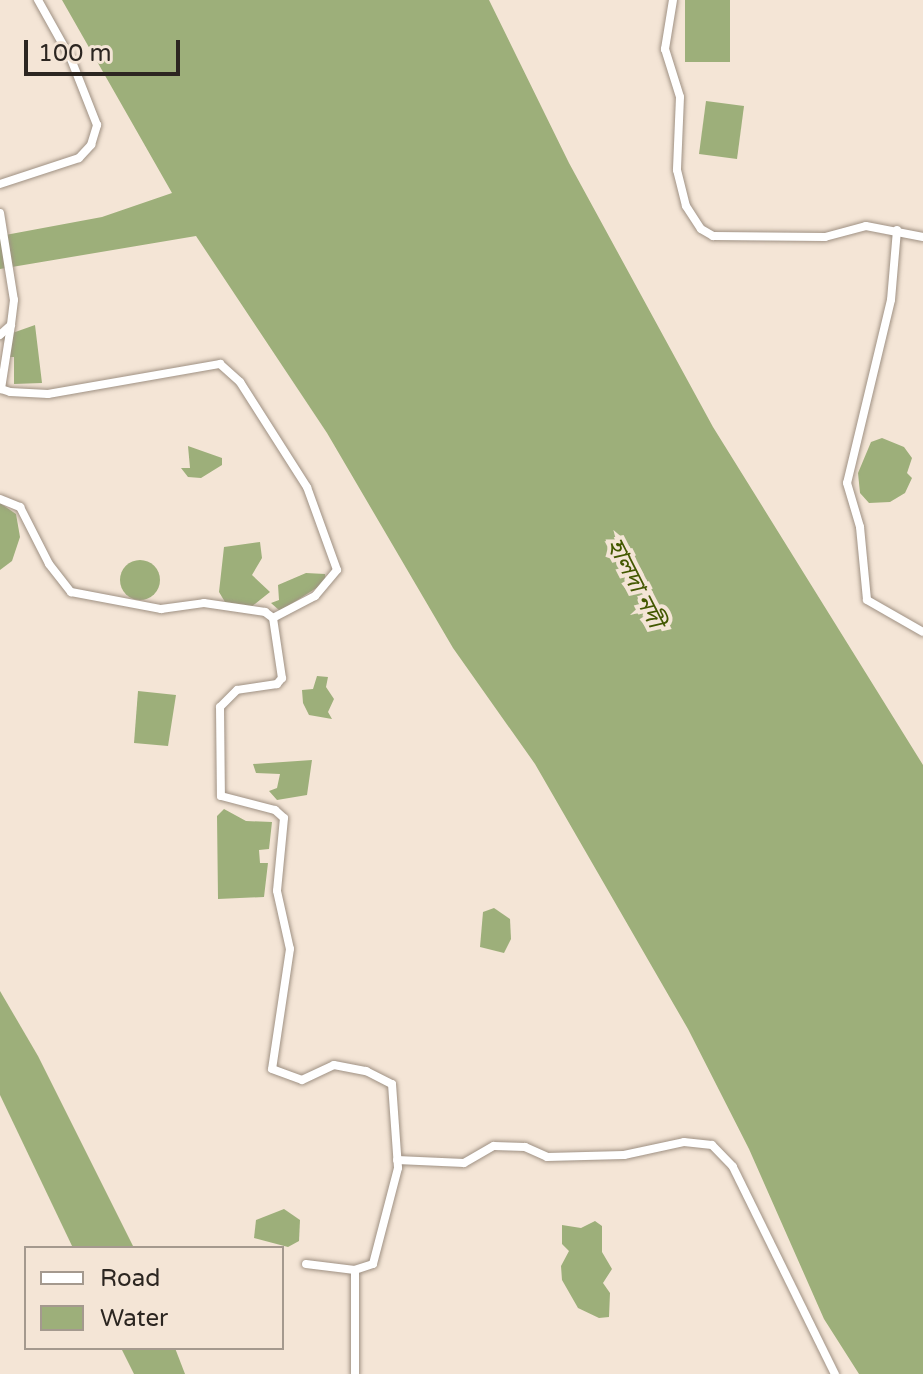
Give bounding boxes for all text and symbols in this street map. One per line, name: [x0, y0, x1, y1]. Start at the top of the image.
scale bar: [28, 24, 184, 74]
text: 100 m: [38, 39, 112, 68]
water label: হালদা নদী: [600, 533, 670, 633]
legend: [24, 1246, 284, 1350]
text: Road: [100, 1264, 160, 1293]
text: Water: [100, 1304, 168, 1333]

